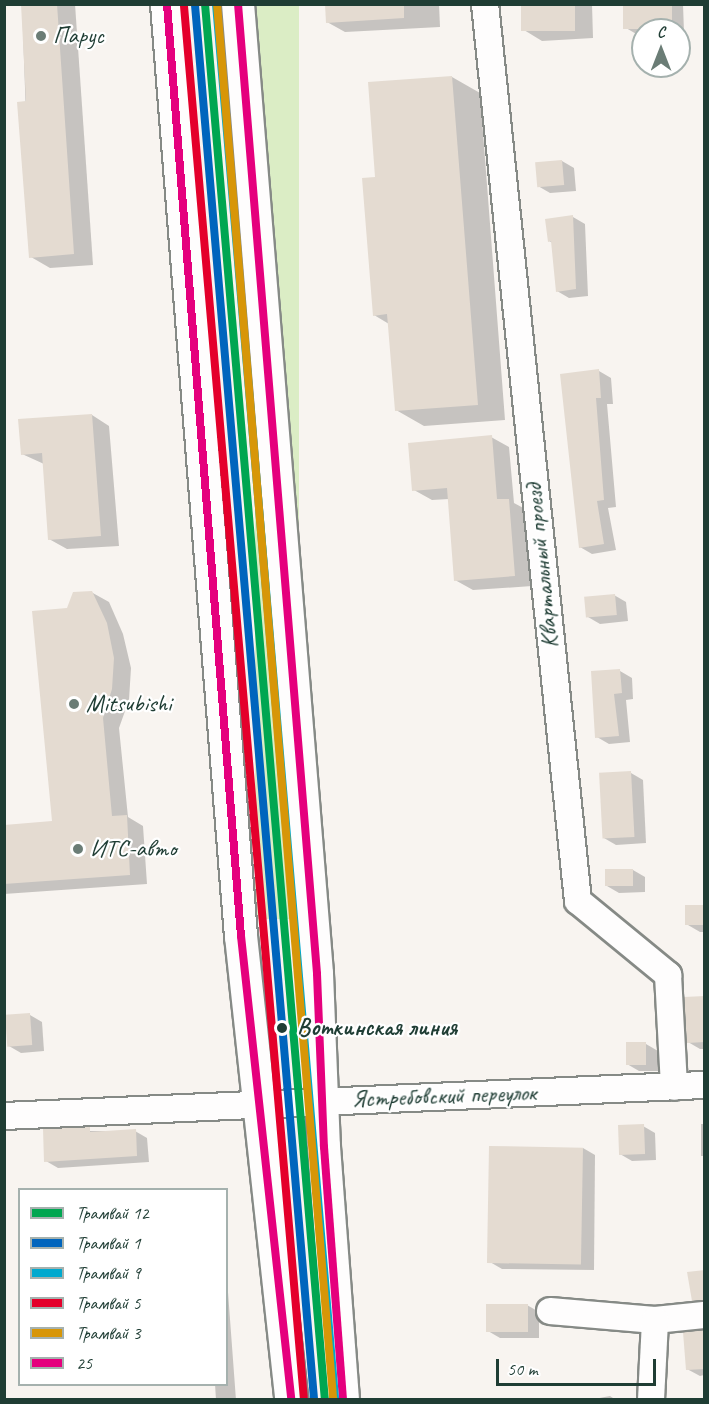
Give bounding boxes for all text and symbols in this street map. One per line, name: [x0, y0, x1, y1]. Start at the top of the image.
north arrow: [631, 18, 691, 78]
place label: Парус: [53, 22, 104, 50]
text: С: [657, 22, 665, 42]
marker: Парус: [34, 29, 48, 43]
street label: Квартальный проезд: [519, 482, 565, 650]
place label: Mitsubishi: [86, 690, 172, 718]
marker: Mitsubishi: [67, 697, 81, 711]
place label: ИТС-авто: [90, 835, 176, 863]
marker: ИТС-авто: [71, 842, 85, 856]
place label: Воткинская линия: [297, 1014, 458, 1042]
marker: Воткинская линия: [272, 1018, 292, 1038]
street label: Ястребовский переулок: [351, 1078, 537, 1114]
legend: [18, 1188, 228, 1386]
text: Трамвай 12: [76, 1202, 149, 1224]
text: Трамвай 1: [76, 1232, 141, 1254]
text: Трамвай 9: [76, 1262, 141, 1284]
text: Трамвай 5: [76, 1292, 141, 1314]
text: Трамвай 3: [76, 1322, 141, 1344]
scale bar: [499, 1347, 660, 1385]
text: 25: [76, 1352, 92, 1374]
text: 50 m: [507, 1358, 538, 1380]

